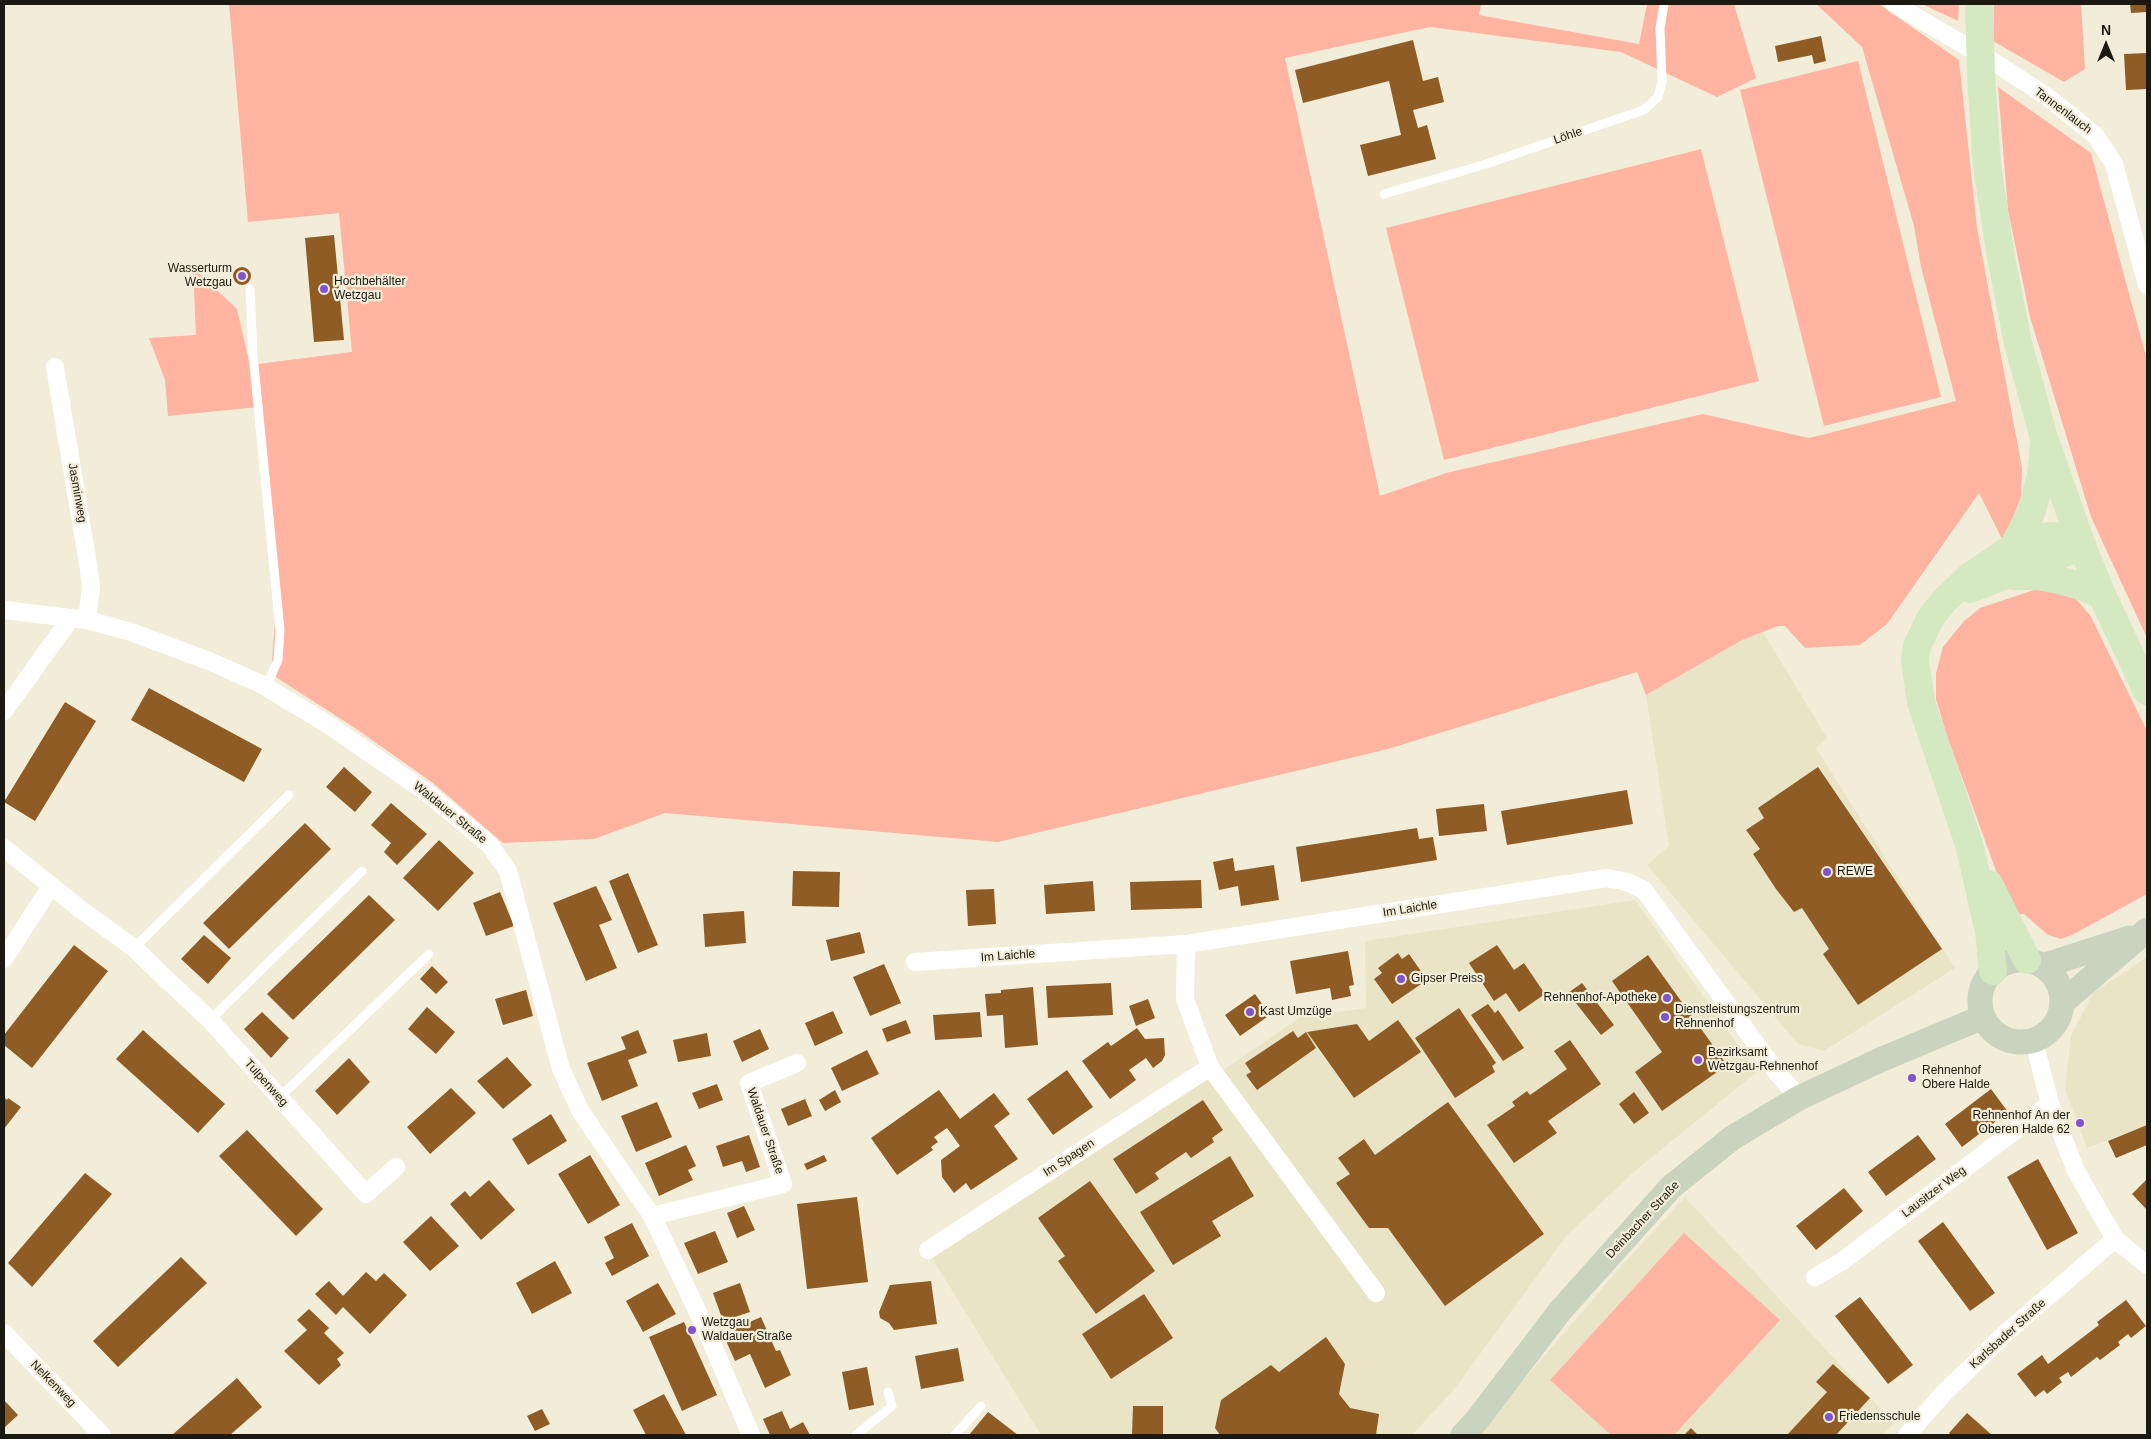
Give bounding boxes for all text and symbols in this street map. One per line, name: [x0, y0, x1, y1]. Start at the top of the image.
north arrow: [2081, 20, 2131, 70]
text: N: [2101, 22, 2111, 38]
street label: Tannenlauch: [2031, 85, 2095, 137]
street label: Löhle: [1552, 124, 1584, 148]
place label: Wasserturm Wetzgau: [168, 262, 232, 290]
marker: Wasserturm Wetzgau: [236, 270, 248, 282]
place label: Hochbehälter Wetzgau: [334, 275, 405, 303]
marker: Hochbehälter Wetzgau: [318, 283, 330, 295]
street label: Jasminweg: [65, 462, 89, 524]
street label: Waldauer Straße: [410, 779, 490, 847]
place label: REWE: [1837, 865, 1873, 879]
marker: REWE: [1821, 866, 1833, 878]
street label: Im Laichle: [1382, 898, 1438, 920]
street label: Im Laichle: [980, 947, 1036, 965]
place label: Gipser Preiss: [1411, 972, 1483, 986]
marker: Gipser Preiss: [1395, 973, 1407, 985]
place label: Rehnenhof-Apotheke: [1544, 991, 1657, 1005]
marker: Rehnenhof-Apotheke: [1661, 992, 1673, 1004]
place label: Dienstleistungszentrum Rehnenhof: [1675, 1003, 1800, 1031]
place label: Kast Umzüge: [1260, 1005, 1332, 1019]
marker: Kast Umzüge: [1244, 1006, 1256, 1018]
marker: Dienstleistungszentrum Rehnenhof: [1659, 1011, 1671, 1023]
place label: Bezirksamt Wetzgau-Rehnenhof: [1708, 1046, 1818, 1074]
marker: Bezirksamt Wetzgau-Rehnenhof: [1692, 1054, 1704, 1066]
street label: Tulpenweg: [241, 1057, 291, 1109]
place label: Rehnenhof Obere Halde: [1922, 1064, 1990, 1092]
marker: Rehnenhof Obere Halde: [1906, 1072, 1918, 1084]
street label: Waldauer Straße: [743, 1086, 787, 1176]
place label: Rehnenhof An der Oberen Halde 62: [1973, 1109, 2070, 1137]
marker: Rehnenhof An der Oberen Halde 62: [2074, 1117, 2086, 1129]
street label: Im Spagen: [1041, 1136, 1097, 1180]
street label: Lausitzer Weg: [1899, 1163, 1969, 1221]
street label: Deinbacher Straße: [1603, 1178, 1683, 1262]
street label: Karlsbader Straße: [1967, 1296, 2049, 1372]
place label: Wetzgau Waldauer Straße: [702, 1316, 792, 1344]
marker: Wetzgau Waldauer Straße: [686, 1324, 698, 1336]
street label: Nelkenweg: [27, 1358, 79, 1410]
place label: Friedensschule: [1839, 1410, 1920, 1424]
marker: Friedensschule: [1823, 1411, 1835, 1423]

